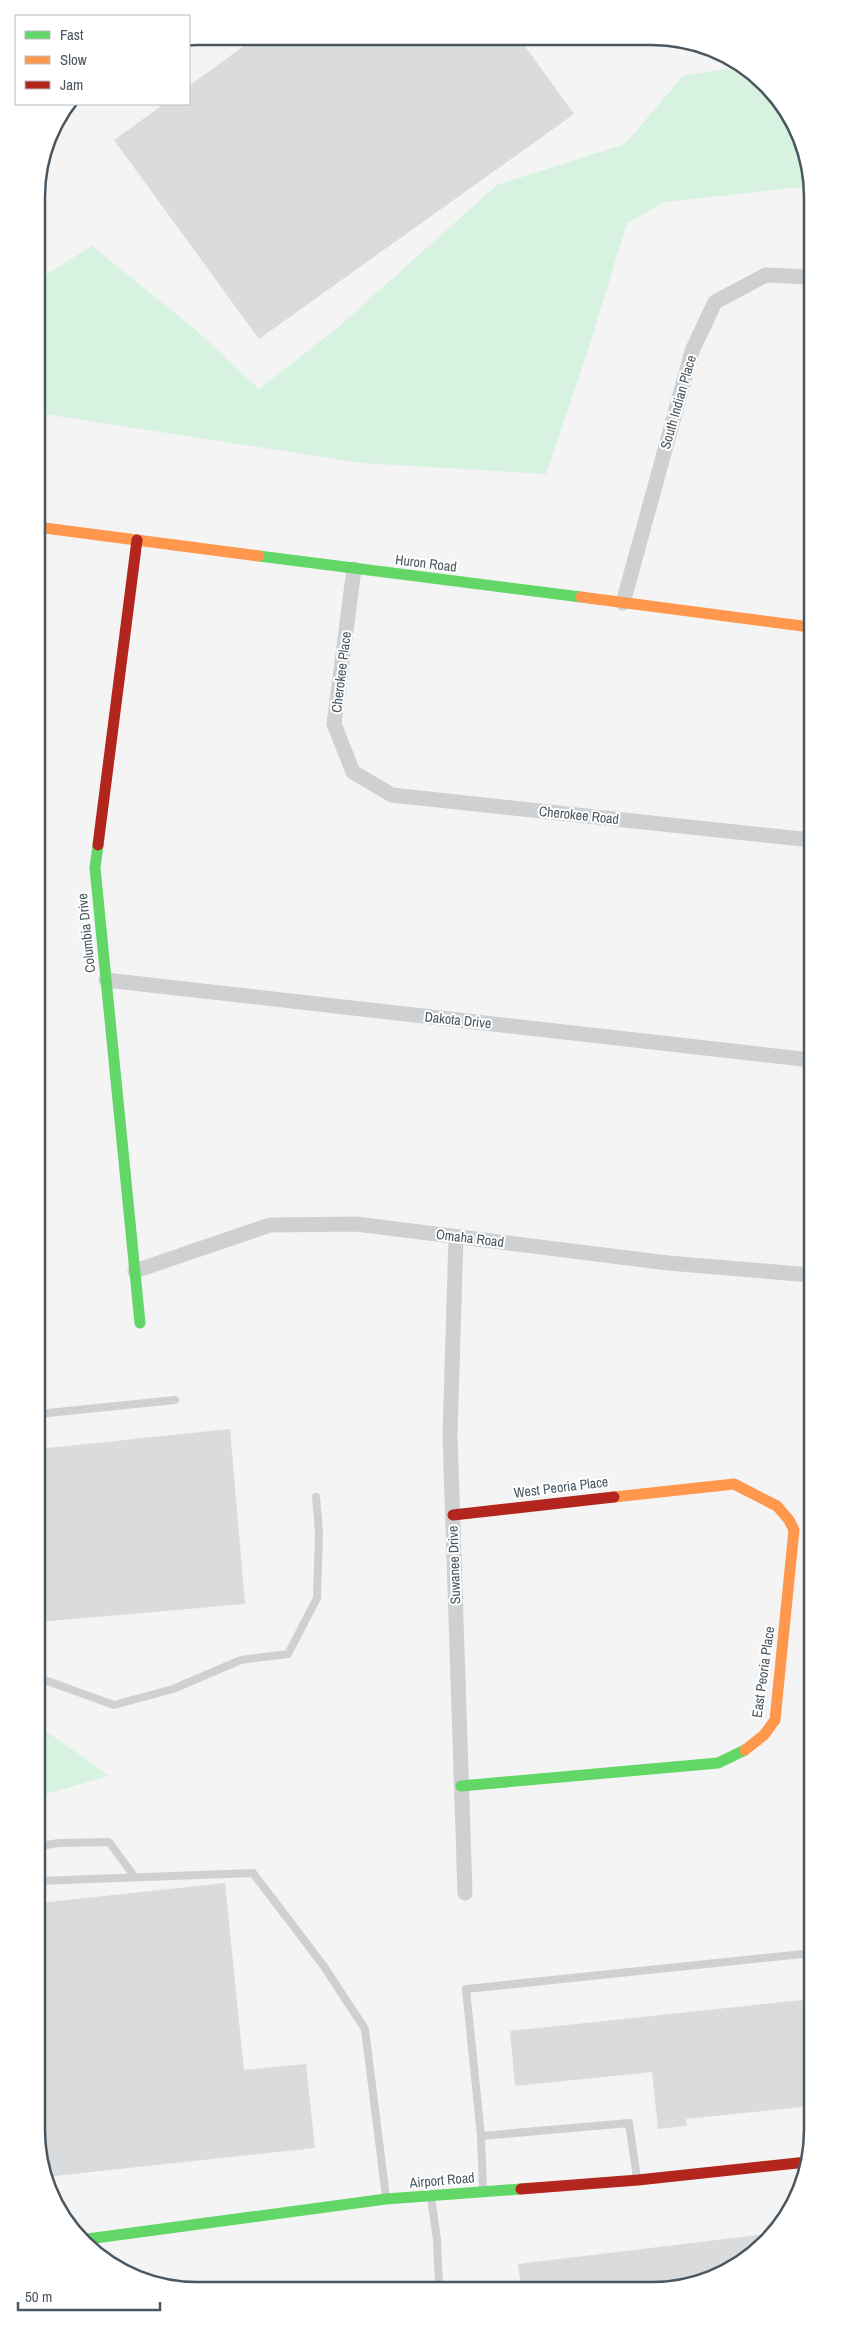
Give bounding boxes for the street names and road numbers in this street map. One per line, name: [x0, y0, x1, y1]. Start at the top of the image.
street label: South Indian Place: [656, 353, 700, 451]
street label: Huron Road: [394, 550, 458, 576]
street label: Cherokee Place: [327, 630, 355, 714]
street label: Cherokee Road: [538, 802, 620, 828]
street label: Columbia Drive: [73, 892, 99, 974]
street label: Dakota Drive: [424, 1008, 492, 1032]
street label: Omaha Road: [435, 1225, 505, 1251]
street label: West Peoria Place: [513, 1472, 609, 1502]
street label: Suwanee Drive: [444, 1525, 464, 1605]
street label: East Peoria Place: [748, 1625, 778, 1719]
street label: Airport Road: [408, 2168, 475, 2192]

